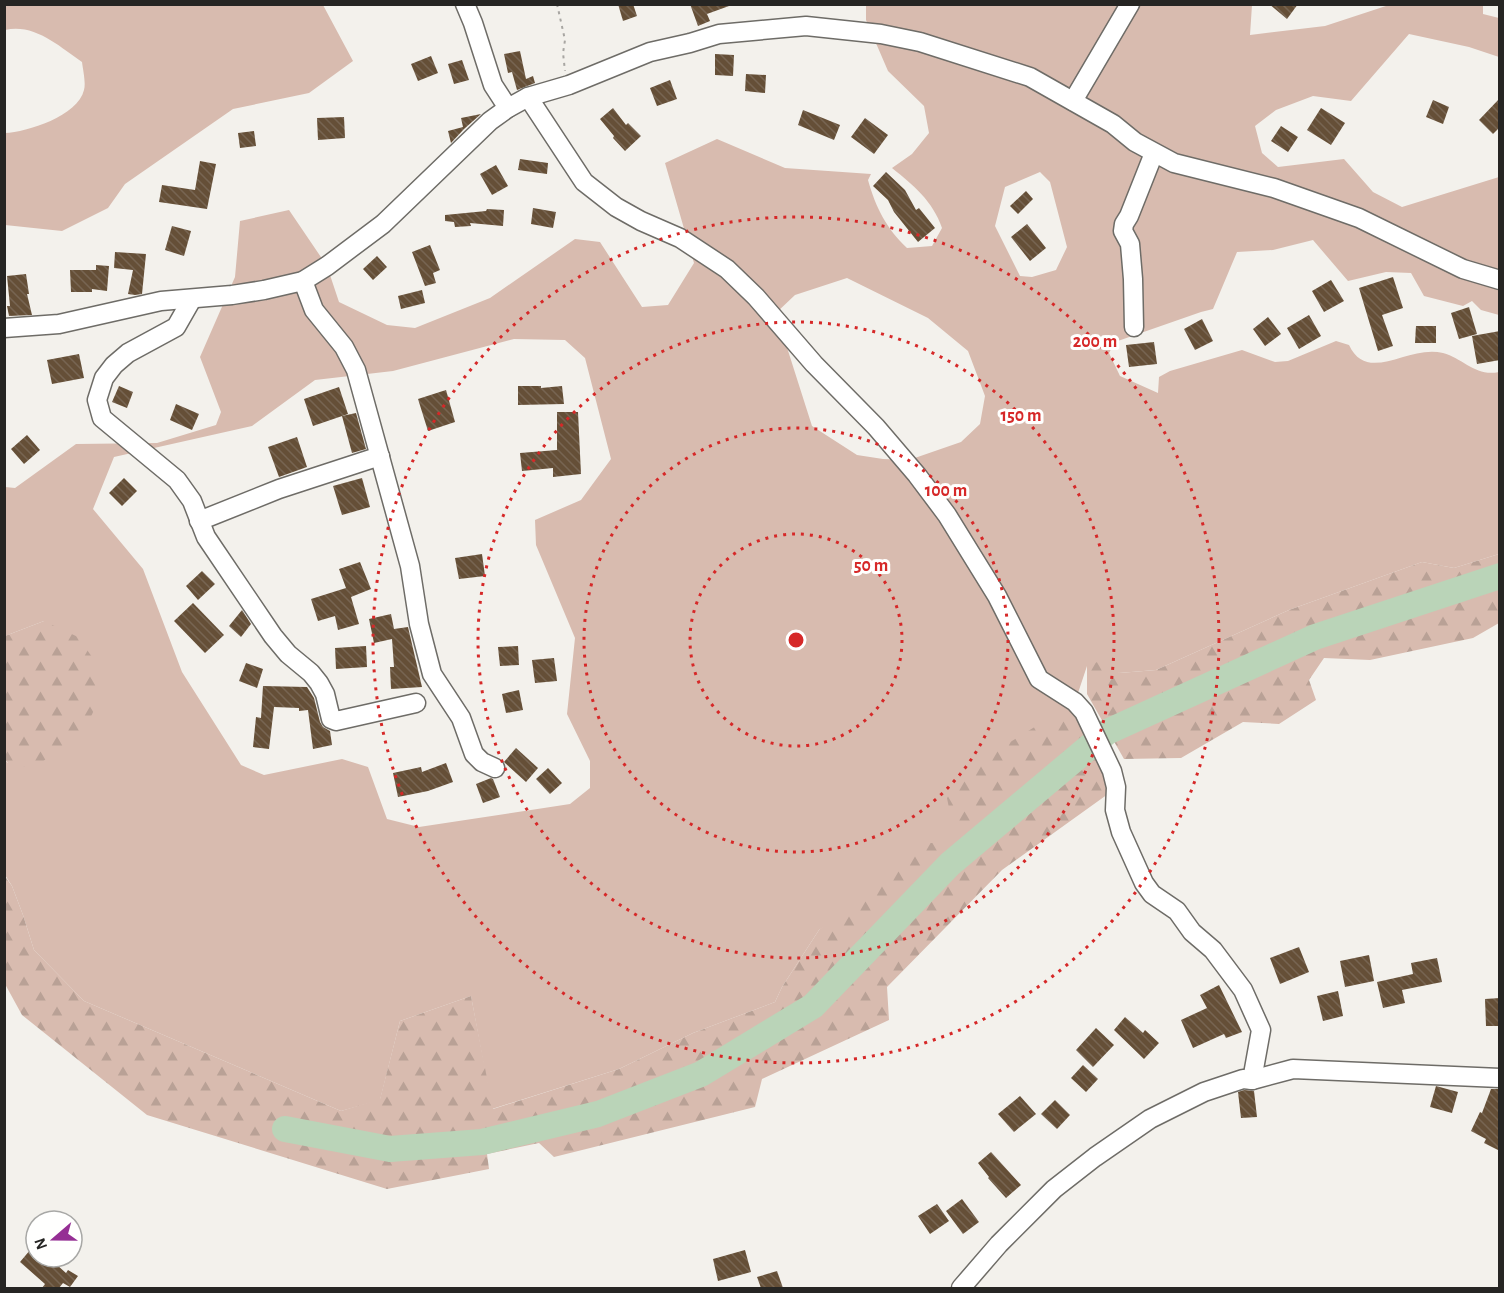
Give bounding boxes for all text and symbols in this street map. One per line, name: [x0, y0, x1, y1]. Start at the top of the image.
text: 200 m: [1073, 333, 1117, 351]
text: 150 m: [1001, 407, 1041, 425]
text: 100 m: [925, 482, 967, 500]
text: 50 m: [854, 557, 888, 575]
centre of rings: [786, 630, 806, 650]
north arrow: [24, 1209, 84, 1269]
text: N: [31, 1236, 50, 1252]

